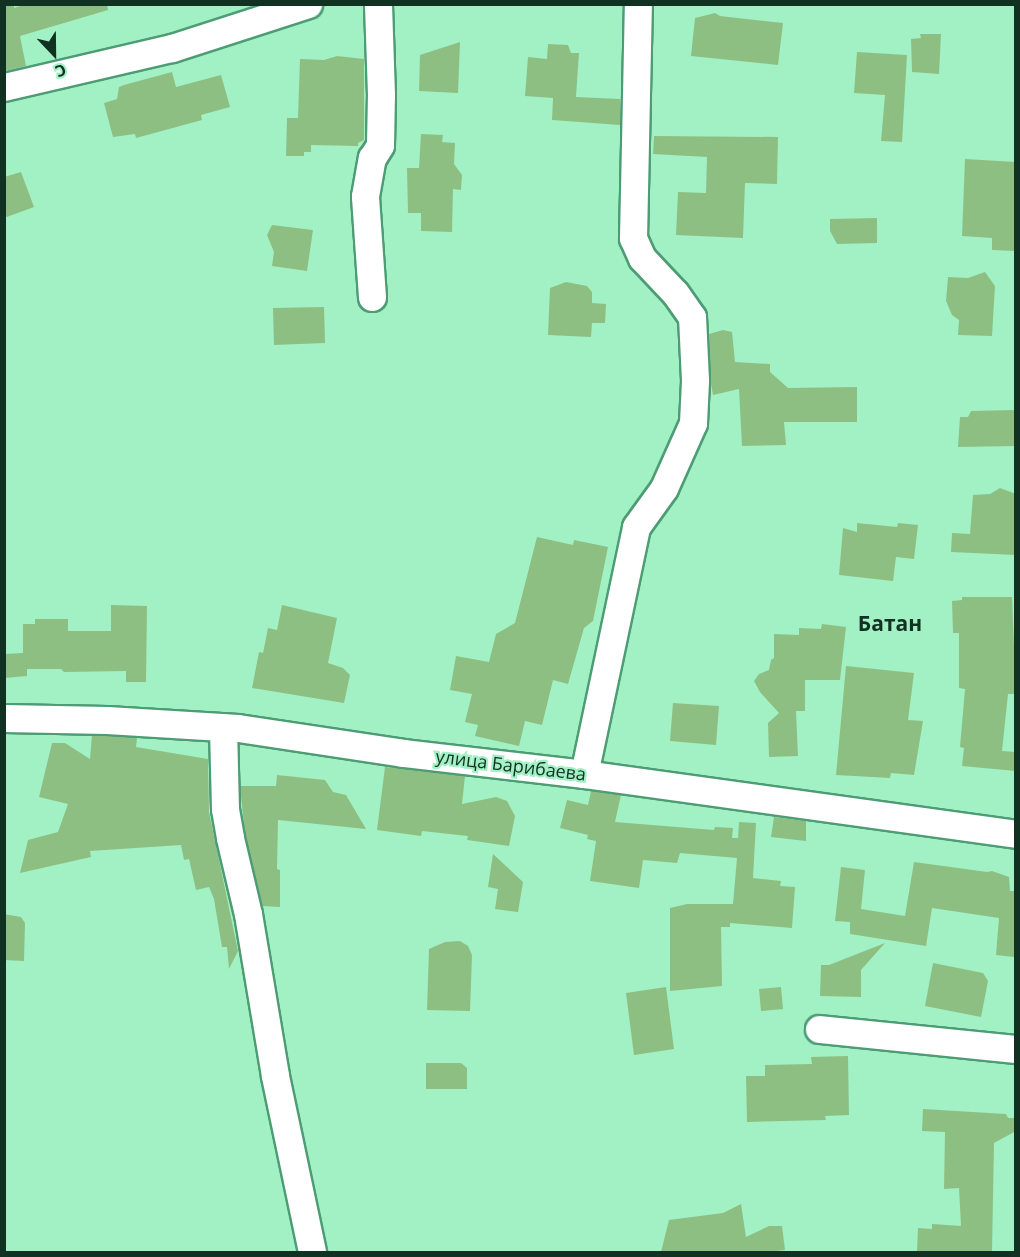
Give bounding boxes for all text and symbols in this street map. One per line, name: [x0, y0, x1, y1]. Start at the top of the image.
north arrow: [24, 24, 84, 84]
text: С: [52, 59, 70, 83]
district label: Батан: [858, 610, 922, 636]
street label: улица Барибаева: [435, 745, 587, 785]

